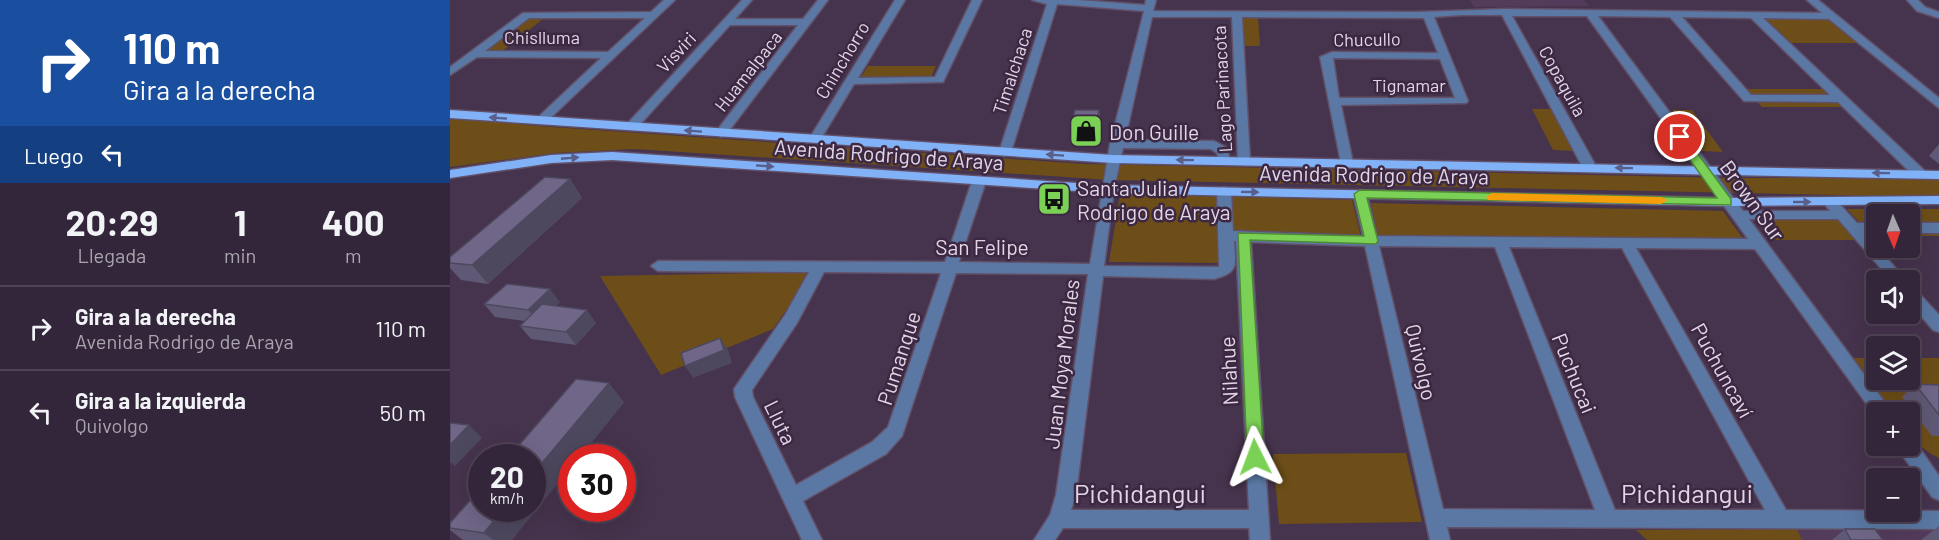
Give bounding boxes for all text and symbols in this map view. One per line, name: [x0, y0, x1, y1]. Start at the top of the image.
street label: Chinchorro: [810, 17, 874, 103]
text: 110 m: [123, 22, 220, 72]
icon: right: [24, 24, 102, 102]
street label: Timalchaca: [988, 25, 1036, 117]
street label: Lago Parinacota: [1208, 25, 1236, 153]
street label: Chislluma: [504, 26, 580, 48]
street label: Huamalpaca: [710, 26, 786, 116]
street label: Visviri: [652, 27, 700, 77]
street label: Chucullo: [1333, 27, 1401, 51]
street label: Copaquila: [1535, 42, 1591, 120]
text: Gira a la derecha: [123, 73, 316, 105]
street label: Tignamar: [1372, 74, 1446, 96]
pin: [1654, 111, 1705, 162]
one-way arrow: [489, 113, 508, 122]
shop icon: Don Guille: [1068, 113, 1104, 149]
place label: Don Guille: [1109, 119, 1199, 144]
icon: arrive: [1663, 120, 1696, 153]
one-way arrow: [683, 126, 702, 136]
street label: Avenida Rodrigo de Araya: [774, 134, 1004, 174]
icon: left: [96, 138, 129, 171]
text: Luego: [24, 142, 84, 168]
one-way arrow: [1046, 150, 1065, 160]
one-way arrow: [561, 153, 580, 162]
one-way arrow: [1176, 155, 1195, 165]
street label: Brown Sur: [1715, 155, 1791, 245]
street label: Avenida Rodrigo de Araya: [1259, 159, 1489, 189]
one-way arrow: [755, 161, 774, 171]
one-way arrow: [1614, 163, 1633, 173]
one-way arrow: [1871, 169, 1890, 178]
place label: Santa Julia / Rodrigo de Araya: [1077, 175, 1231, 224]
bus stop icon: Santa Julia / Rodrigo de Araya: [1036, 181, 1072, 217]
one-way arrow: [1240, 187, 1259, 197]
one-way arrow: [1792, 197, 1811, 207]
text: 20:29: [65, 200, 158, 243]
text: 1: [234, 200, 246, 243]
text: 400: [322, 200, 385, 243]
north arrow: [1866, 204, 1920, 258]
map controls: [1866, 204, 1920, 522]
street label: San Felipe: [935, 234, 1029, 259]
text: Llegada: [78, 243, 146, 267]
text: min: [224, 243, 256, 267]
text: m: [345, 243, 361, 267]
button: sound: [1866, 270, 1920, 324]
street label: Juan Moya Morales: [1038, 278, 1084, 450]
text: Gira a la derecha: [75, 303, 236, 329]
street label: Pumanque: [871, 308, 925, 408]
icon: right: [24, 312, 57, 345]
text: 110 m: [376, 315, 426, 341]
street label: Puchuncaví: [1687, 318, 1759, 422]
street label: Quivolgo: [1401, 322, 1443, 402]
text: Avenida Rodrigo de Araya: [75, 329, 294, 353]
street label: Puchucai: [1548, 329, 1602, 417]
street label: Nilahue: [1214, 336, 1242, 406]
button: layers: [1866, 336, 1920, 390]
text: Gira a la izquierda: [75, 387, 246, 413]
icon: left: [24, 396, 57, 429]
street label: Lluta: [760, 396, 802, 448]
text: 50 m: [380, 399, 426, 425]
button: +: [1866, 402, 1920, 456]
text: Quivolgo: [75, 413, 149, 437]
position arrow: [1223, 425, 1287, 489]
speed limit sign: 30: [558, 444, 636, 522]
text: 20: [490, 458, 524, 494]
button: −: [1866, 468, 1920, 522]
street label: Pichidangui: [1074, 477, 1206, 508]
street label: Pichidangui: [1621, 477, 1753, 508]
text: km/h: [490, 489, 524, 507]

